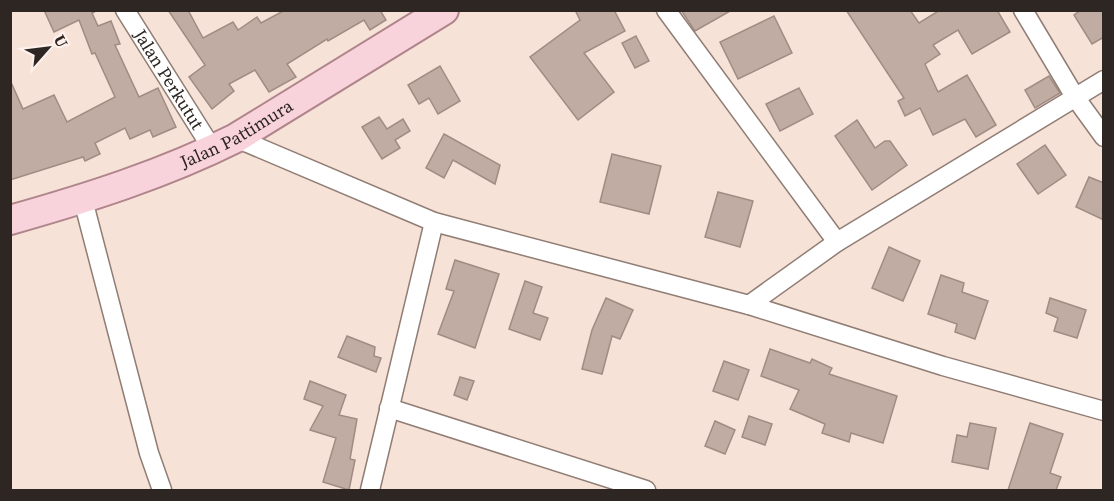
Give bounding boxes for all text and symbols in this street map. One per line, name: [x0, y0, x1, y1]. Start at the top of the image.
north arrow: [18, 18, 78, 78]
street label: Jalan Perkutut: [128, 23, 210, 134]
text: U: [49, 31, 74, 52]
street label: Jalan Pattimura: [175, 93, 298, 174]

